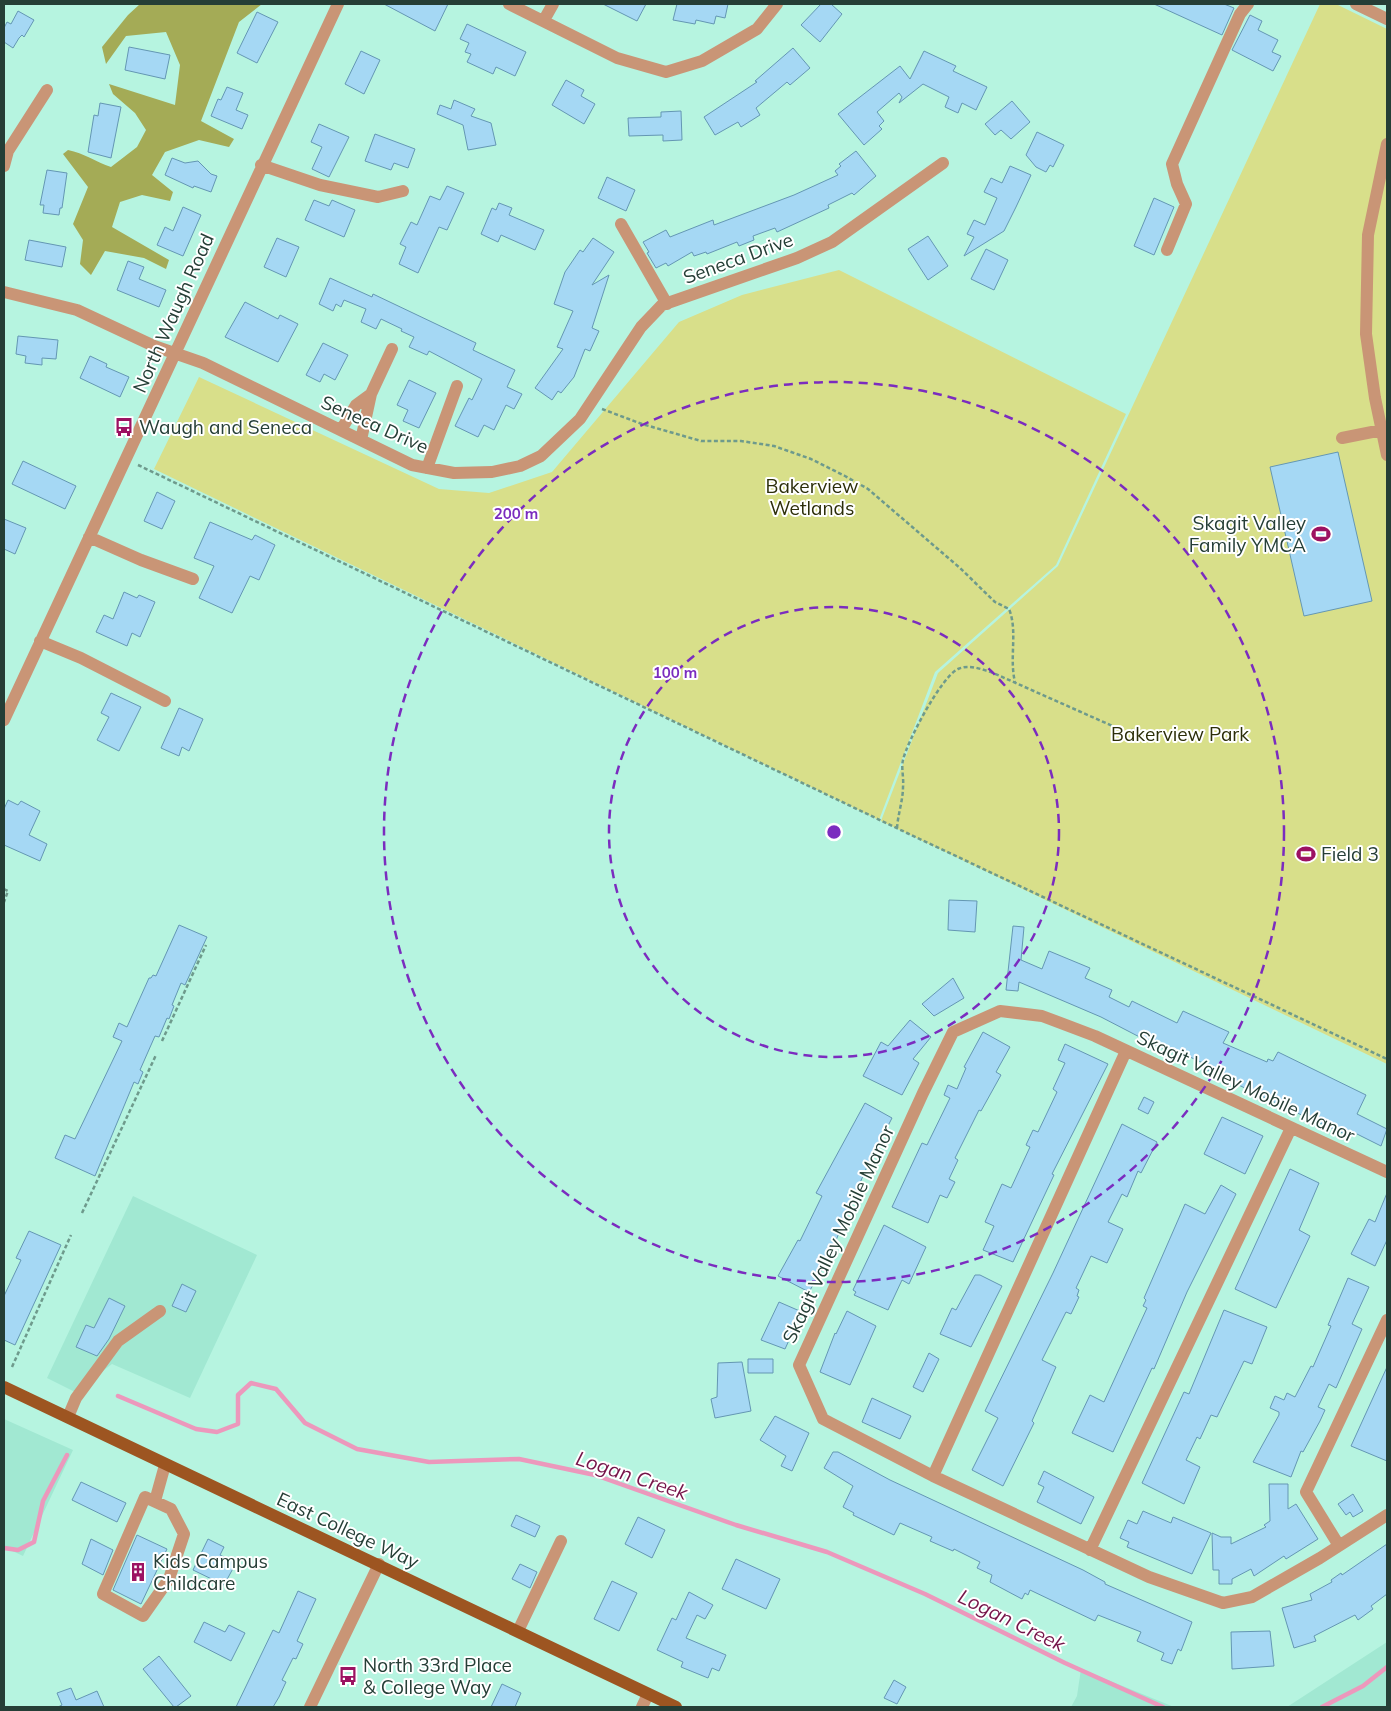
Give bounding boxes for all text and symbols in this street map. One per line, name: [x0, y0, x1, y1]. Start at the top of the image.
street label: Seneca Drive: [680, 227, 796, 289]
street label: North Waugh Road: [127, 230, 219, 396]
street label: Seneca Drive: [317, 390, 433, 458]
place label: Waugh and Seneca: [139, 415, 312, 439]
bus stop icon: Waugh and Seneca: [113, 416, 135, 438]
park label: Bakerview Wetlands: [765, 474, 859, 520]
text: 200 m: [494, 504, 538, 523]
place label: Skagit Valley Family YMCA: [1189, 511, 1306, 557]
sports icon: Skagit Valley Family YMCA: [1310, 523, 1332, 545]
text: 100 m: [653, 663, 697, 682]
park label: Bakerview Park: [1111, 722, 1249, 746]
centre of rings: [825, 823, 843, 841]
place label: Field 3: [1321, 842, 1379, 866]
sports icon: Field 3: [1295, 843, 1317, 865]
street label: Skagit Valley Mobile Manor: [1133, 1025, 1359, 1147]
street label: Skagit Valley Mobile Manor: [777, 1121, 899, 1347]
water label: Logan Creek: [573, 1445, 692, 1505]
street label: East College Way: [273, 1487, 423, 1573]
place label: Kids Campus Childcare: [153, 1549, 268, 1595]
building icon: Kids Campus Childcare: [127, 1561, 149, 1583]
water label: Logan Creek: [954, 1583, 1070, 1657]
place label: North 33rd Place & College Way: [363, 1653, 512, 1699]
bus stop icon: North 33rd Place & College Way: [337, 1665, 359, 1687]

